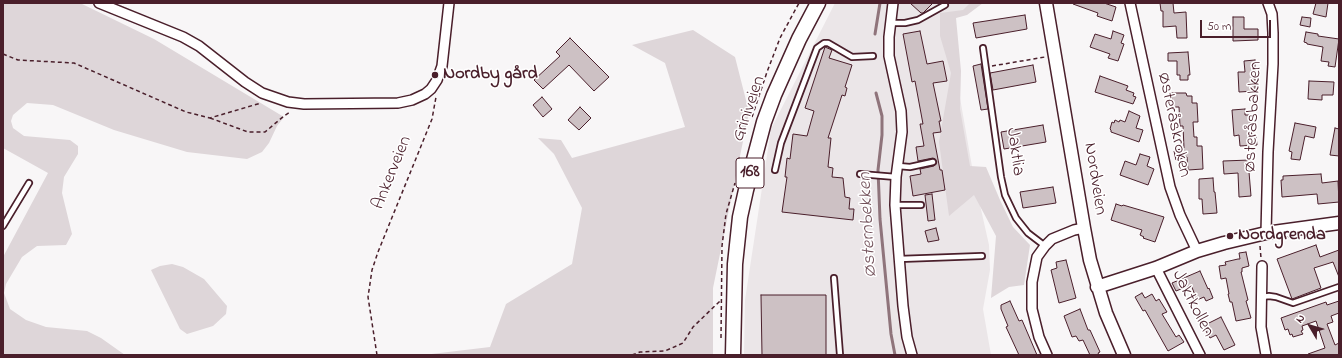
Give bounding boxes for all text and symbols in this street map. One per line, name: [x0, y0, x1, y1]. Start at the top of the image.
scale bar: [1202, 12, 1273, 38]
text: 50 m: [1207, 18, 1231, 36]
street label: Østeråsbakken: [1240, 61, 1268, 173]
place label: Nordby gård: [443, 64, 538, 86]
marker: Nordby gård: [430, 70, 440, 80]
street label: Østeråskroken: [1151, 71, 1195, 179]
street label: Griniveien: [729, 73, 771, 145]
street label: Jaktlia: [1000, 127, 1028, 177]
street label: Ankerveien: [369, 133, 417, 213]
street label: Nordveien: [1078, 141, 1110, 217]
road number: 168: [736, 158, 764, 188]
water label: Østernbekken: [855, 172, 883, 278]
place label: Nordgrenda: [1238, 225, 1326, 247]
marker: Nordgrenda: [1225, 231, 1235, 241]
street label: Jaktkollen: [1166, 267, 1218, 341]
north arrow: [1290, 306, 1330, 346]
text: N: [1292, 311, 1309, 326]

